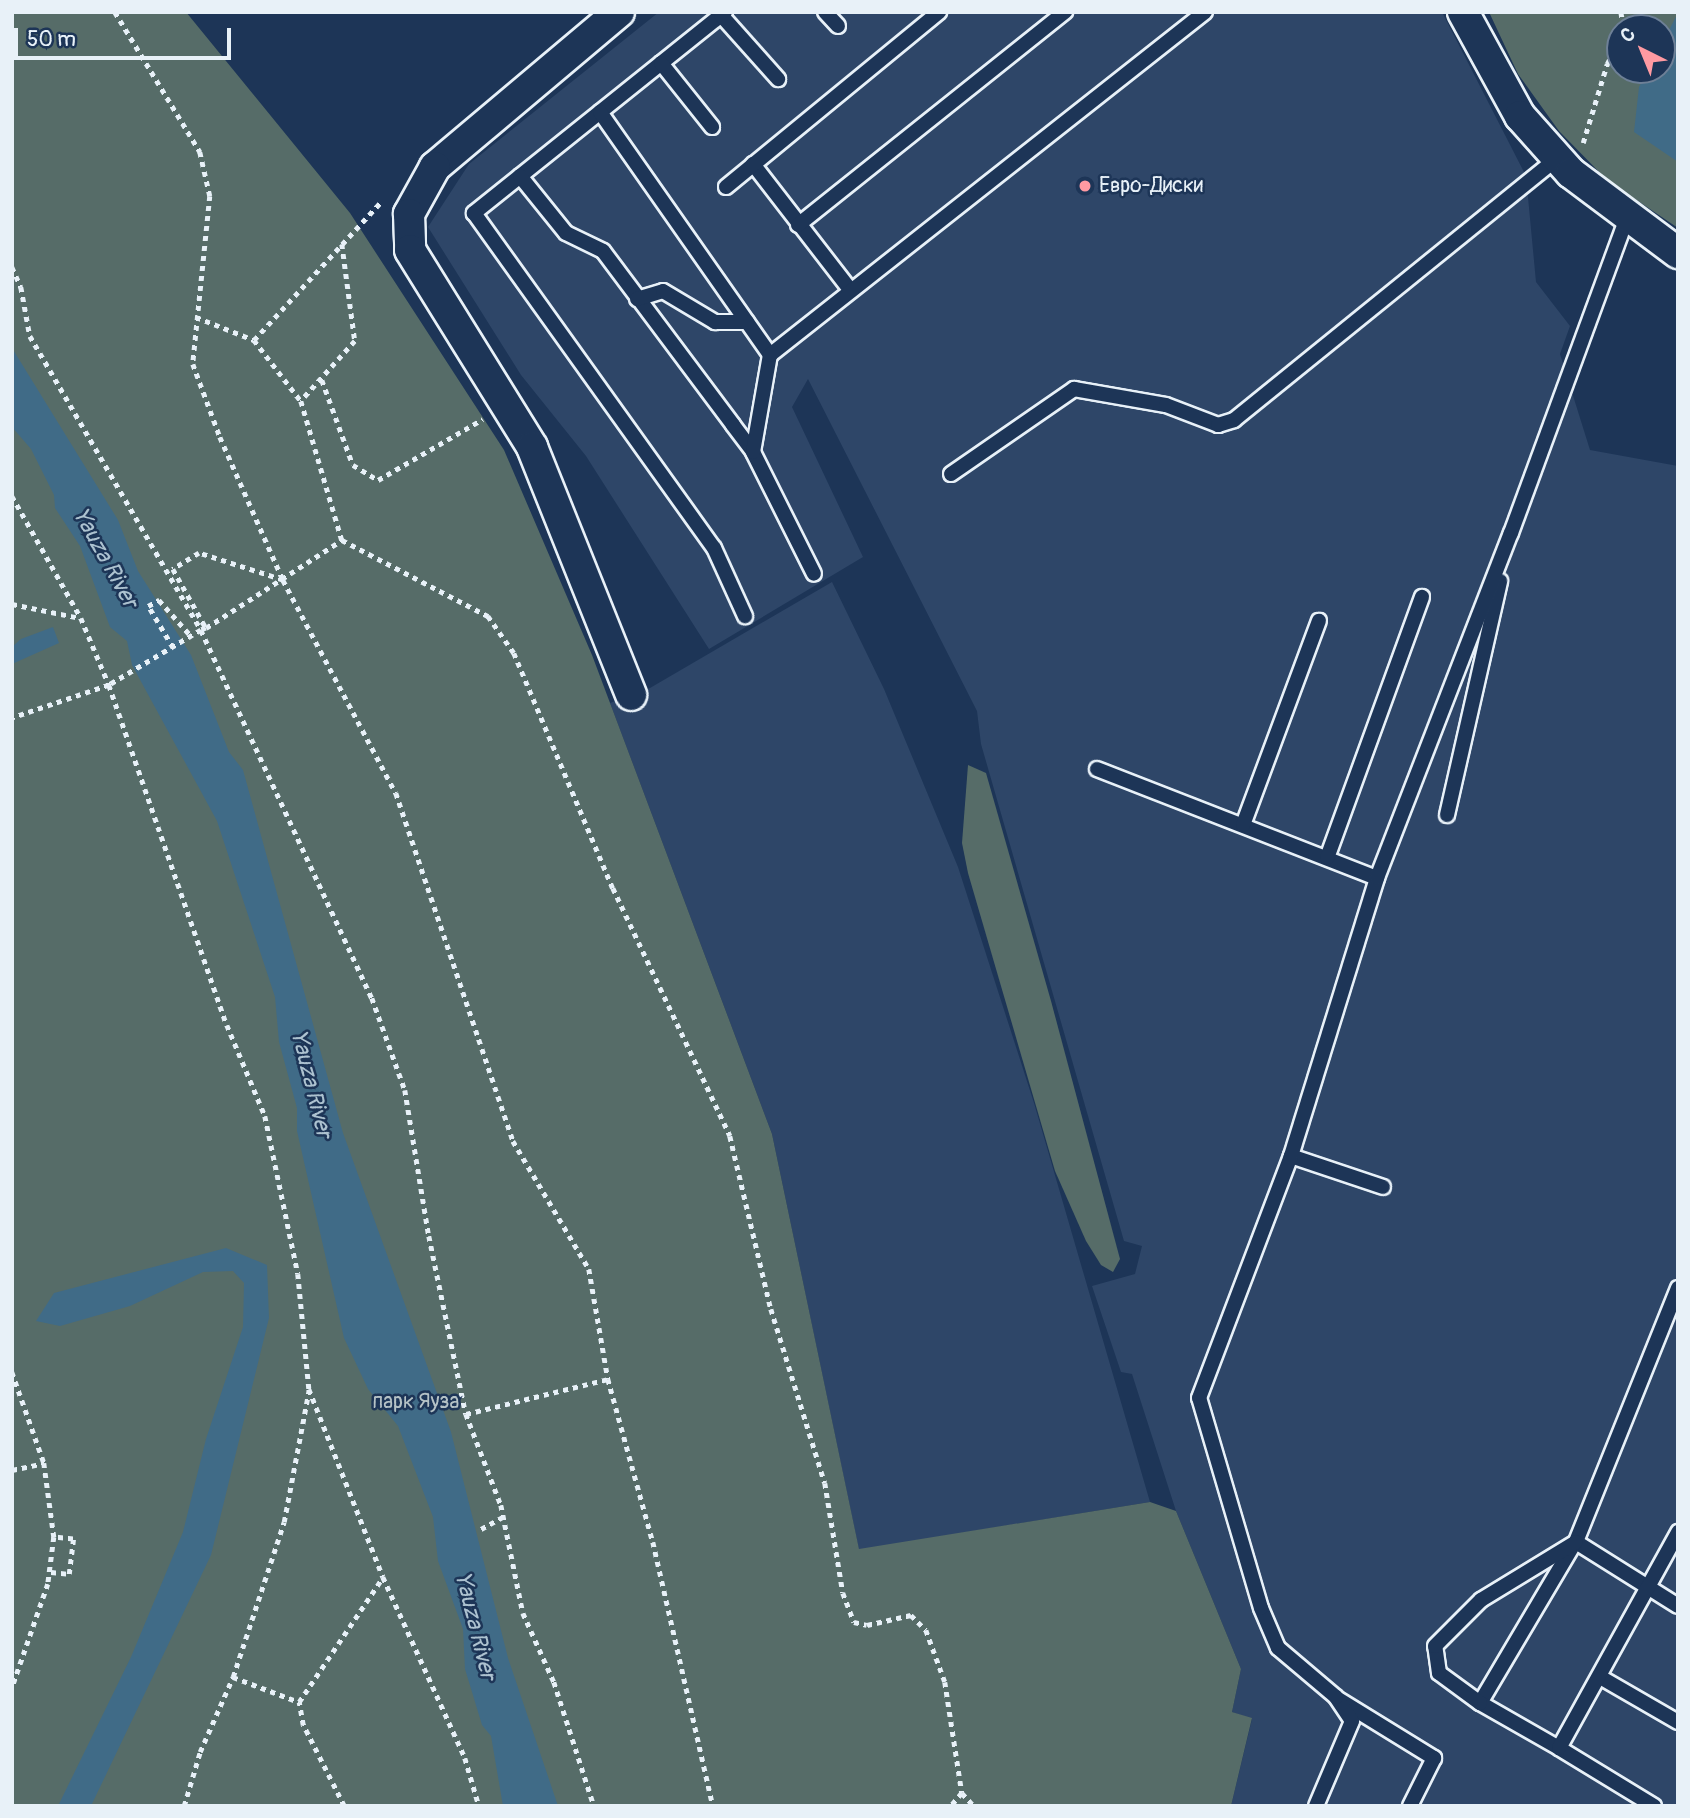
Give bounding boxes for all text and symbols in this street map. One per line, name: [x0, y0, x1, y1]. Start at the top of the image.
scale bar: [18, 14, 234, 58]
north arrow: [1606, 14, 1676, 84]
text: С: [1616, 22, 1641, 48]
text: 50 m: [27, 26, 76, 53]
place label: Евро-Диски: [1099, 173, 1203, 199]
marker: Евро-Диски: [1077, 178, 1093, 194]
water label: Yauza River: [66, 503, 144, 613]
water label: Yauza River: [284, 1027, 338, 1141]
park label: парк Яуза: [373, 1389, 459, 1415]
water label: Yauza River: [448, 1569, 502, 1683]

